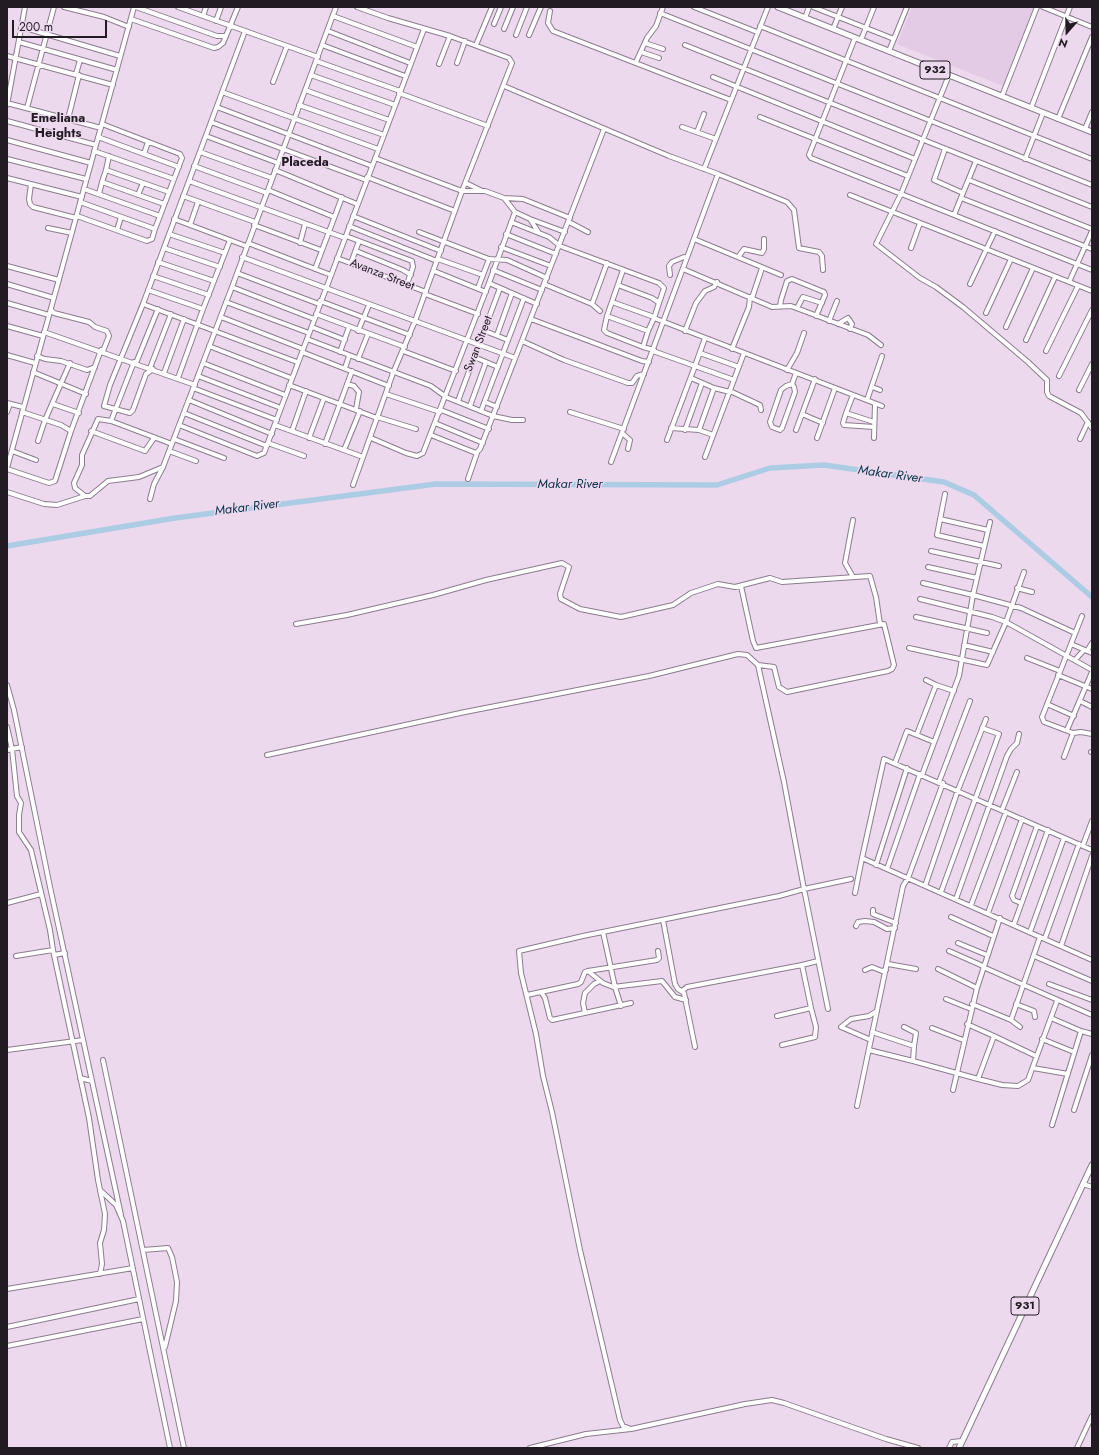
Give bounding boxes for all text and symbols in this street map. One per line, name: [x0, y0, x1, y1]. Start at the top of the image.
scale bar: [14, 12, 109, 38]
north arrow: [1047, 12, 1087, 52]
text: 200 m: [19, 18, 53, 36]
text: N: [1056, 34, 1070, 52]
road number: 932: [920, 61, 950, 79]
district label: Emeliana Heights: [31, 111, 85, 142]
district label: Placeda: [281, 155, 329, 171]
street label: Avanza Street: [348, 256, 416, 294]
street label: Swan Street: [462, 314, 496, 374]
water label: Makar River: [857, 463, 923, 487]
water label: Makar River: [538, 477, 602, 493]
water label: Makar River: [214, 496, 280, 520]
road number: 931: [1011, 1297, 1039, 1315]

